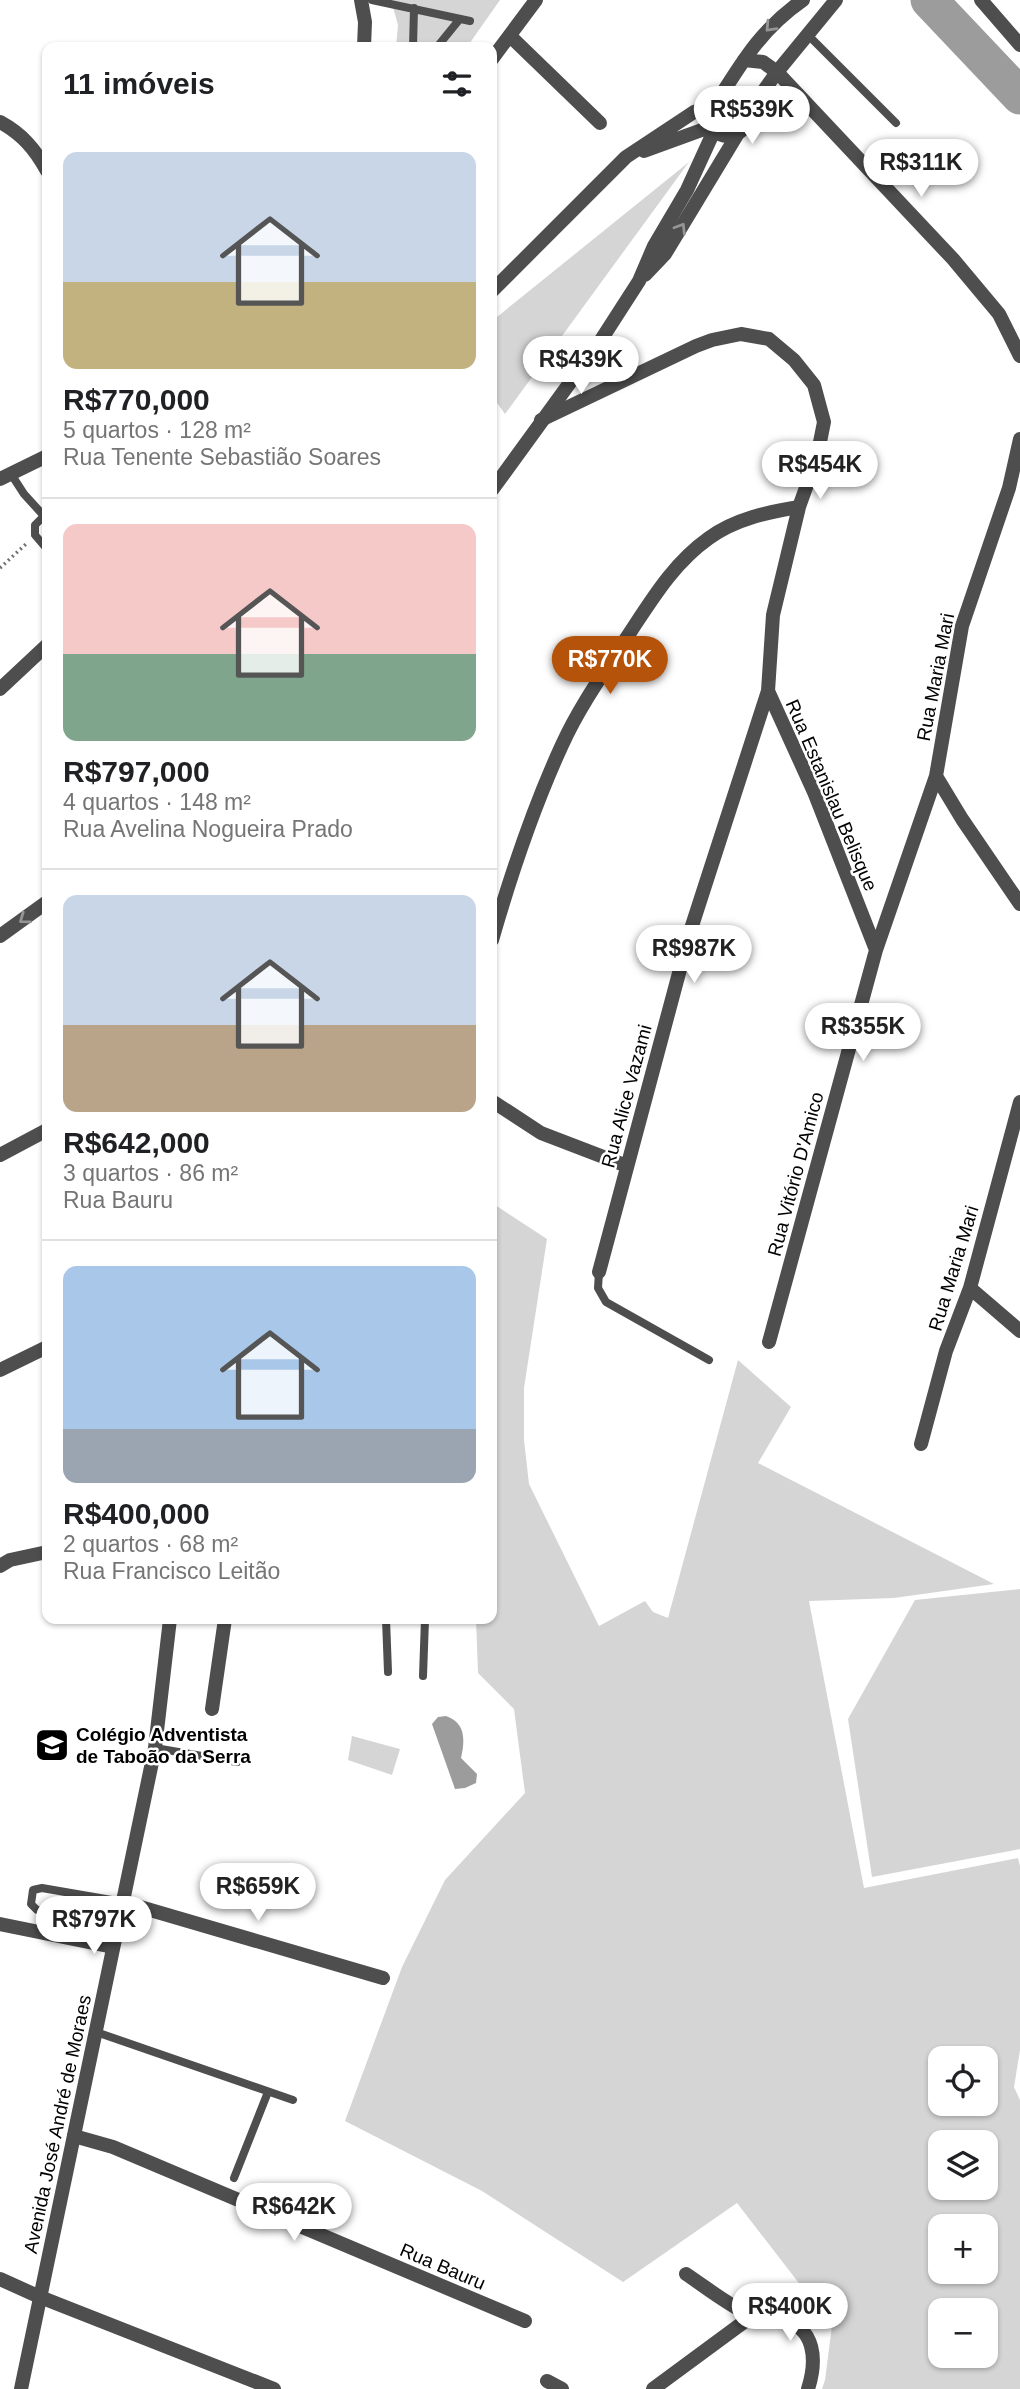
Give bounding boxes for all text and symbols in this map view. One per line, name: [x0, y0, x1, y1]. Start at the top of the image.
one-way arrow: [766, 19, 779, 32]
icon: filters: [438, 65, 476, 103]
text: 11 imóveis: [63, 67, 215, 100]
pin: R$539K: [695, 86, 809, 146]
text: R$539K: [710, 96, 794, 122]
pin: R$311K: [864, 140, 978, 199]
text: R$311K: [879, 149, 963, 175]
icon: home: [207, 198, 333, 324]
one-way arrow: [673, 223, 686, 236]
pin: R$439K: [524, 336, 638, 396]
text: R$439K: [539, 346, 623, 372]
text: R$770,000: [63, 383, 210, 416]
text: 5 quartos · 128 m²: [63, 417, 251, 443]
pin: R$454K: [763, 442, 877, 501]
text: Rua Tenente Sebastião Soares: [63, 444, 381, 470]
text: R$454K: [778, 451, 862, 477]
icon: home: [207, 570, 333, 696]
street label: Rua Maria Mari: [913, 611, 958, 743]
pin: R$770K: [553, 636, 667, 696]
text: R$770K: [568, 646, 652, 672]
street label: Rua Estanislau Belisque: [782, 696, 881, 894]
text: R$797,000: [63, 755, 210, 788]
text: 4 quartos · 148 m²: [63, 789, 251, 815]
text: Rua Avelina Nogueira Prado: [63, 816, 353, 842]
one-way arrow: [19, 911, 32, 923]
pin: R$987K: [637, 926, 751, 985]
text: R$987K: [652, 935, 736, 961]
icon: home: [207, 941, 333, 1067]
pin: R$355K: [806, 1004, 920, 1063]
text: R$355K: [821, 1013, 905, 1039]
street label: Rua Alice Vazami: [597, 1022, 656, 1170]
street label: Rua Vitório D'Amico: [763, 1090, 828, 1258]
text: R$642,000: [63, 1126, 210, 1159]
text: 3 quartos · 86 m²: [63, 1160, 238, 1186]
text: Rua Bauru: [63, 1187, 173, 1213]
street label: Rua Maria Mari: [924, 1203, 983, 1333]
icon: home: [207, 1312, 333, 1438]
text: R$400,000: [63, 1497, 210, 1530]
text: 2 quartos · 68 m²: [63, 1531, 238, 1557]
text: Rua Francisco Leitão: [63, 1558, 280, 1584]
place label: Colégio Adventista de Taboão da Serra: [76, 1724, 251, 1767]
school or university icon: Colégio Adventista de Taboão da Serra: [33, 1726, 71, 1764]
pin: R$659K: [201, 1864, 315, 1923]
text: R$659K: [216, 1873, 300, 1899]
pin: R$797K: [37, 1896, 151, 1956]
text: R$797K: [52, 1906, 136, 1932]
street label: Avenida José André de Moraes: [20, 1993, 95, 2255]
map controls: [928, 2046, 998, 2368]
button: locate: [928, 2046, 998, 2116]
button: layers: [928, 2130, 998, 2200]
pin: R$642K: [237, 2184, 351, 2243]
text: R$642K: [252, 2193, 336, 2219]
button: +: [928, 2214, 998, 2284]
street label: Rua Bauru: [397, 2239, 489, 2294]
pin: R$400K: [733, 2284, 847, 2343]
text: R$400K: [748, 2293, 832, 2319]
button: −: [928, 2298, 998, 2368]

